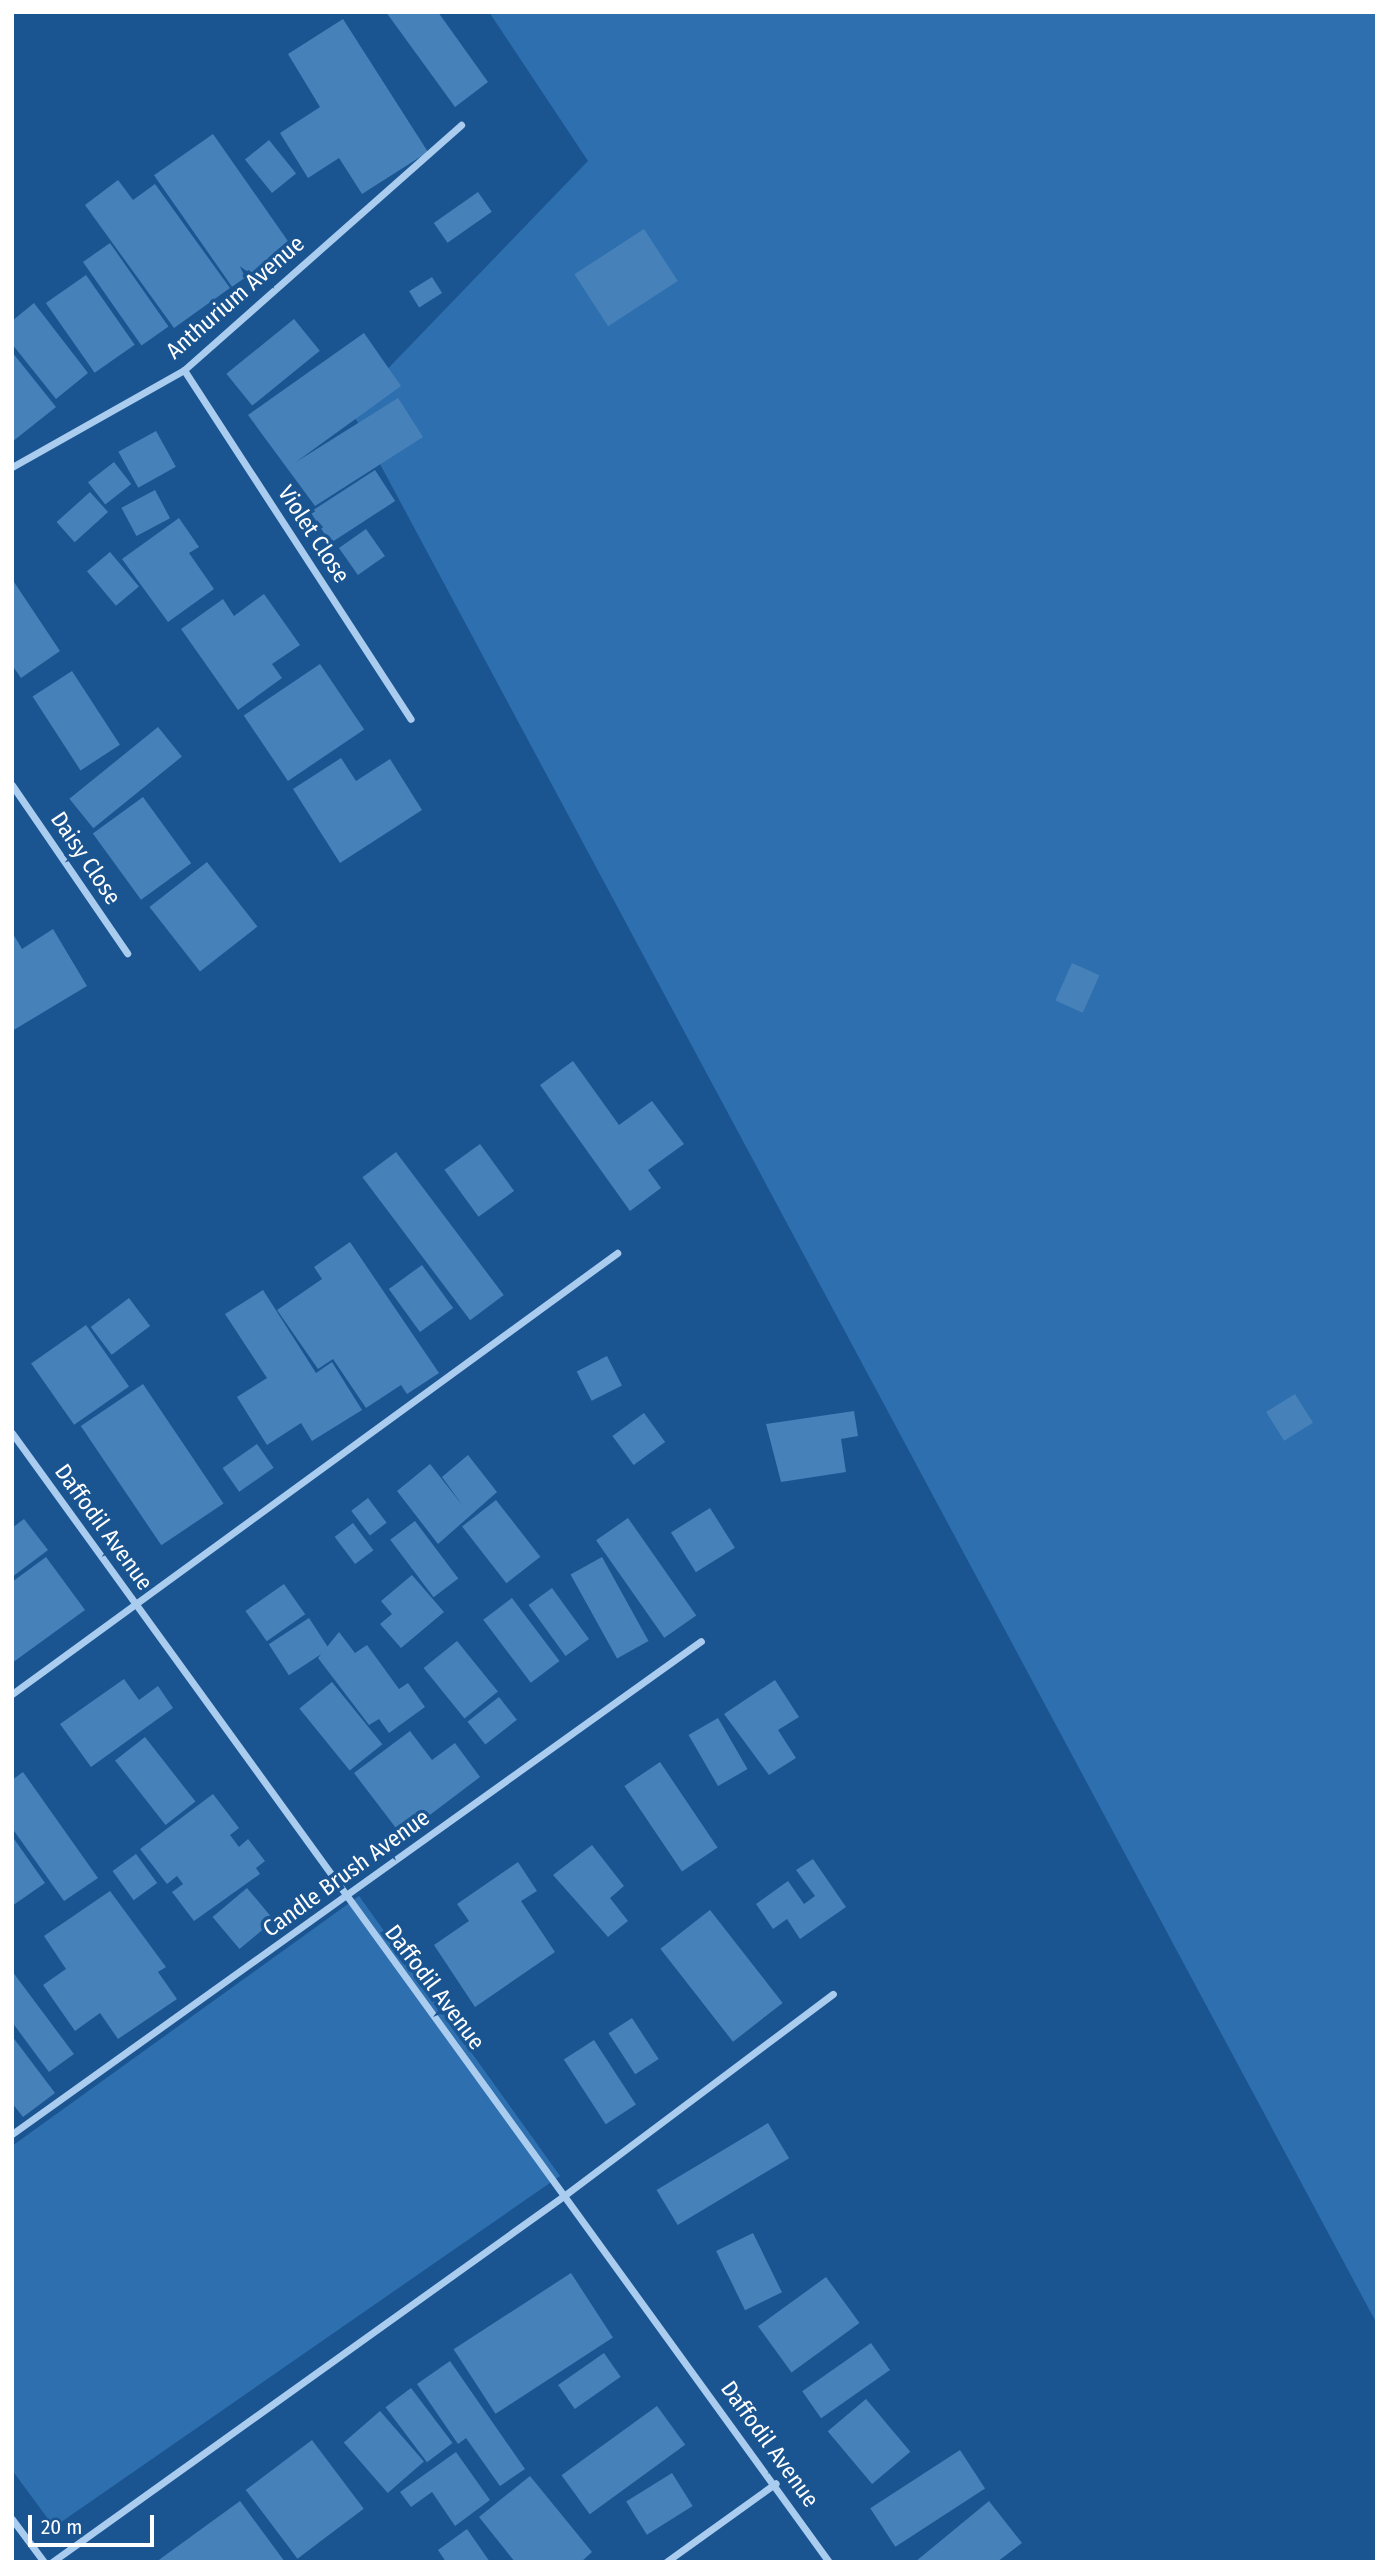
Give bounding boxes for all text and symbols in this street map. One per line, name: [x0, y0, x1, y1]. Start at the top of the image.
street label: Anthurium Avenue: [160, 230, 310, 364]
street label: Violet Close: [272, 480, 356, 588]
street label: Daisy Close: [45, 806, 127, 910]
street label: Daffodil Avenue: [49, 1459, 159, 1595]
street label: Candle Brush Avenue: [257, 1803, 435, 1943]
street label: Daffodil Avenue: [379, 1919, 491, 2055]
street label: Daffodil Avenue: [715, 2376, 825, 2512]
scale bar: [32, 2500, 158, 2544]
text: 20 m: [41, 2514, 82, 2540]

